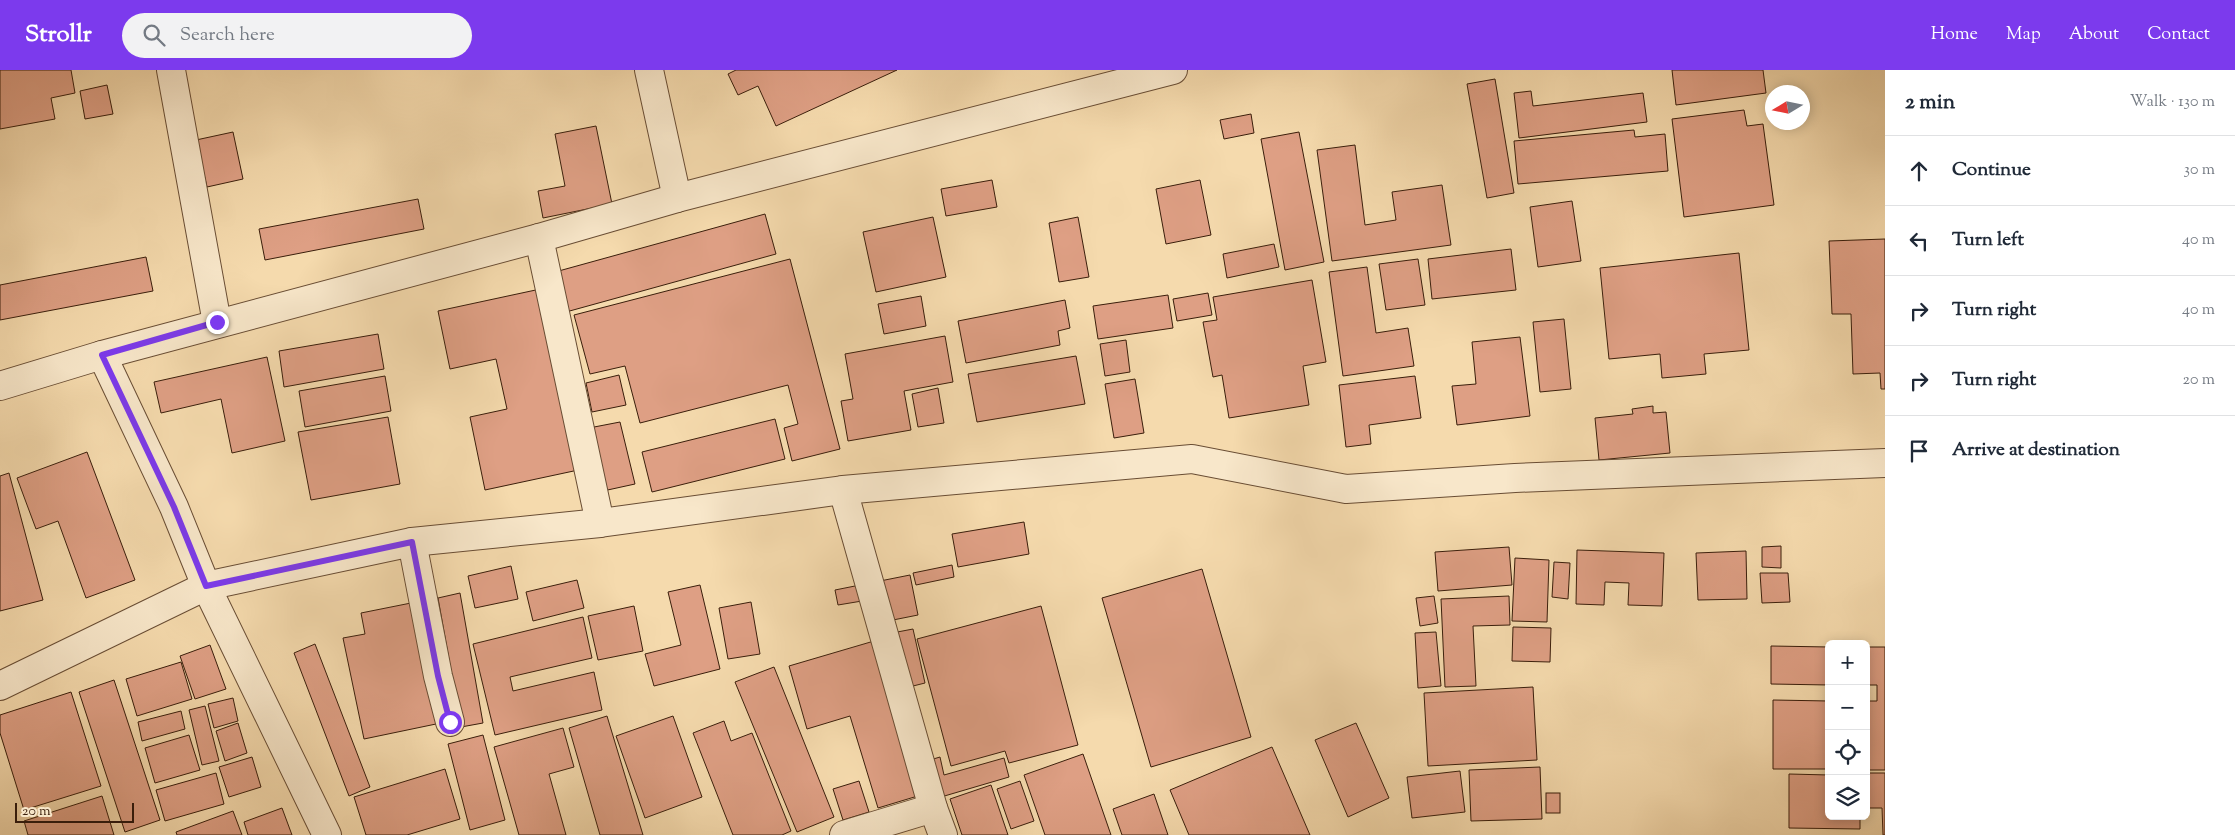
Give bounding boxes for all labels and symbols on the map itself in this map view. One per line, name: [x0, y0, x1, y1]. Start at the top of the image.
north arrow: [1765, 85, 1810, 130]
route end: [206, 311, 229, 334]
route start: [439, 711, 462, 734]
scale bar: [15, 800, 134, 823]

